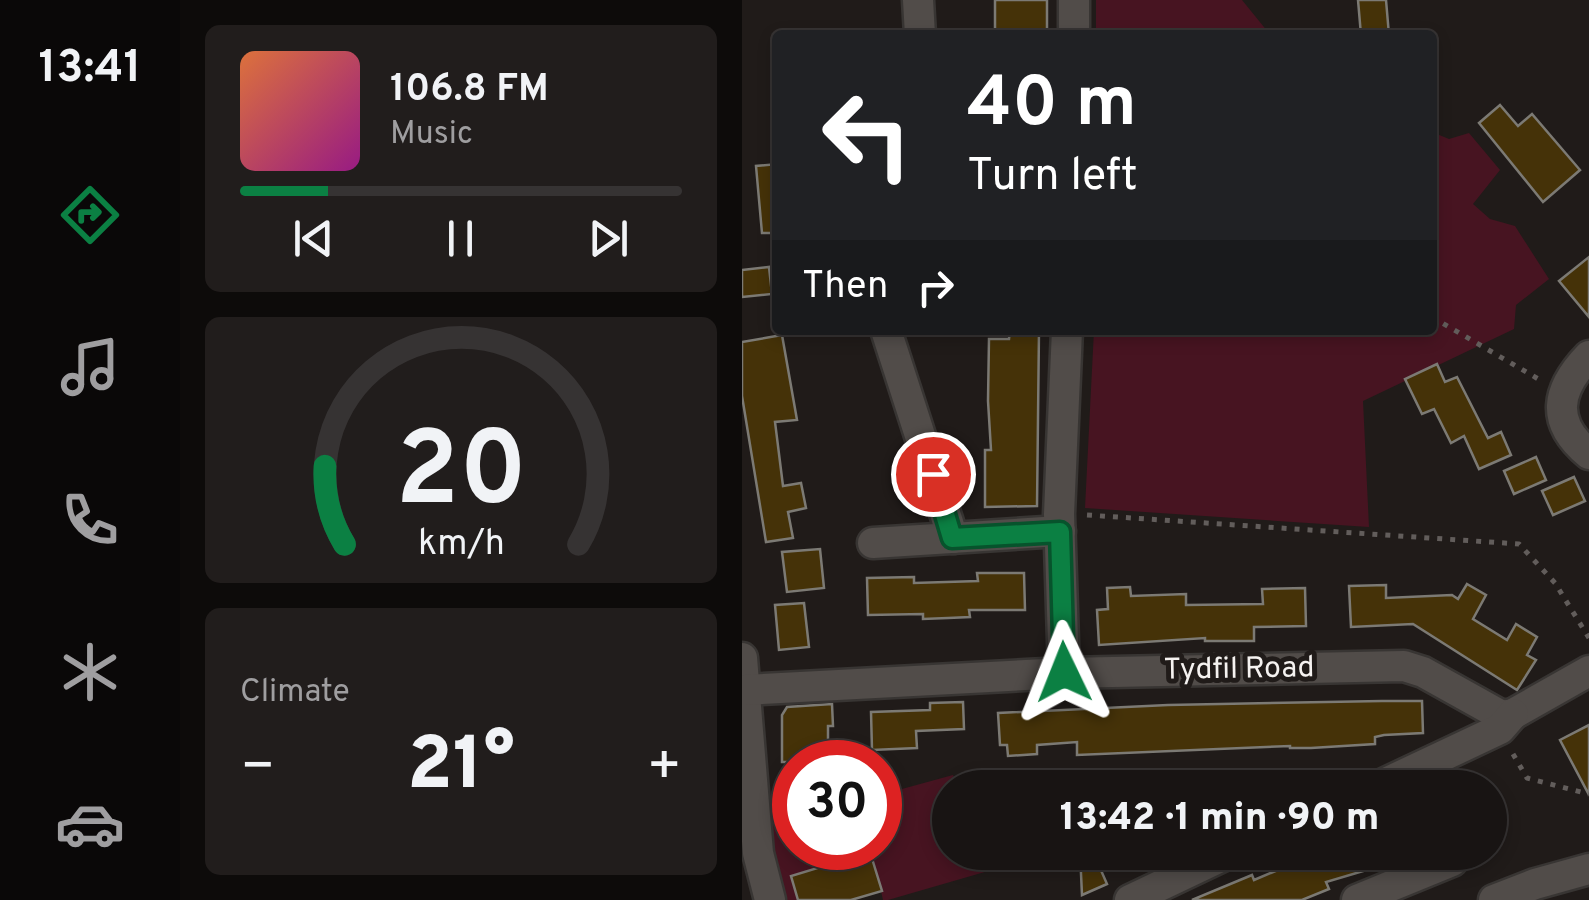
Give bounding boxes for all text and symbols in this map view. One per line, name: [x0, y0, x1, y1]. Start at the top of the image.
text: 13:41: [39, 41, 141, 98]
text: 40 m: [967, 62, 1137, 151]
text: 106.8 FM: [390, 66, 549, 115]
icon: left: [802, 70, 932, 200]
text: Music: [390, 115, 473, 155]
text: Turn left: [967, 149, 1138, 206]
icon: directions: [55, 180, 125, 250]
icon: previous: [286, 211, 341, 266]
icon: pause: [433, 211, 488, 266]
icon: next: [581, 211, 636, 266]
icon: right: [908, 260, 963, 315]
text: Then: [802, 263, 888, 312]
icon: music: [55, 332, 125, 402]
text: 20: [395, 410, 527, 542]
pin: [891, 432, 976, 517]
icon: arrive: [906, 447, 961, 502]
icon: phone: [55, 485, 125, 555]
text: km/h: [418, 522, 504, 568]
position arrow: [1012, 620, 1116, 724]
icon: climate: [55, 637, 125, 707]
street label: Tydfil Road: [1163, 650, 1315, 690]
text: Climate: [240, 673, 350, 713]
text: 21°: [407, 721, 515, 816]
text: −: [240, 734, 275, 804]
text: +: [647, 734, 682, 804]
speed limit sign: 30: [772, 740, 902, 870]
icon: car: [55, 789, 125, 859]
text: 13:42 · 1 min · 90 m: [1060, 795, 1379, 844]

